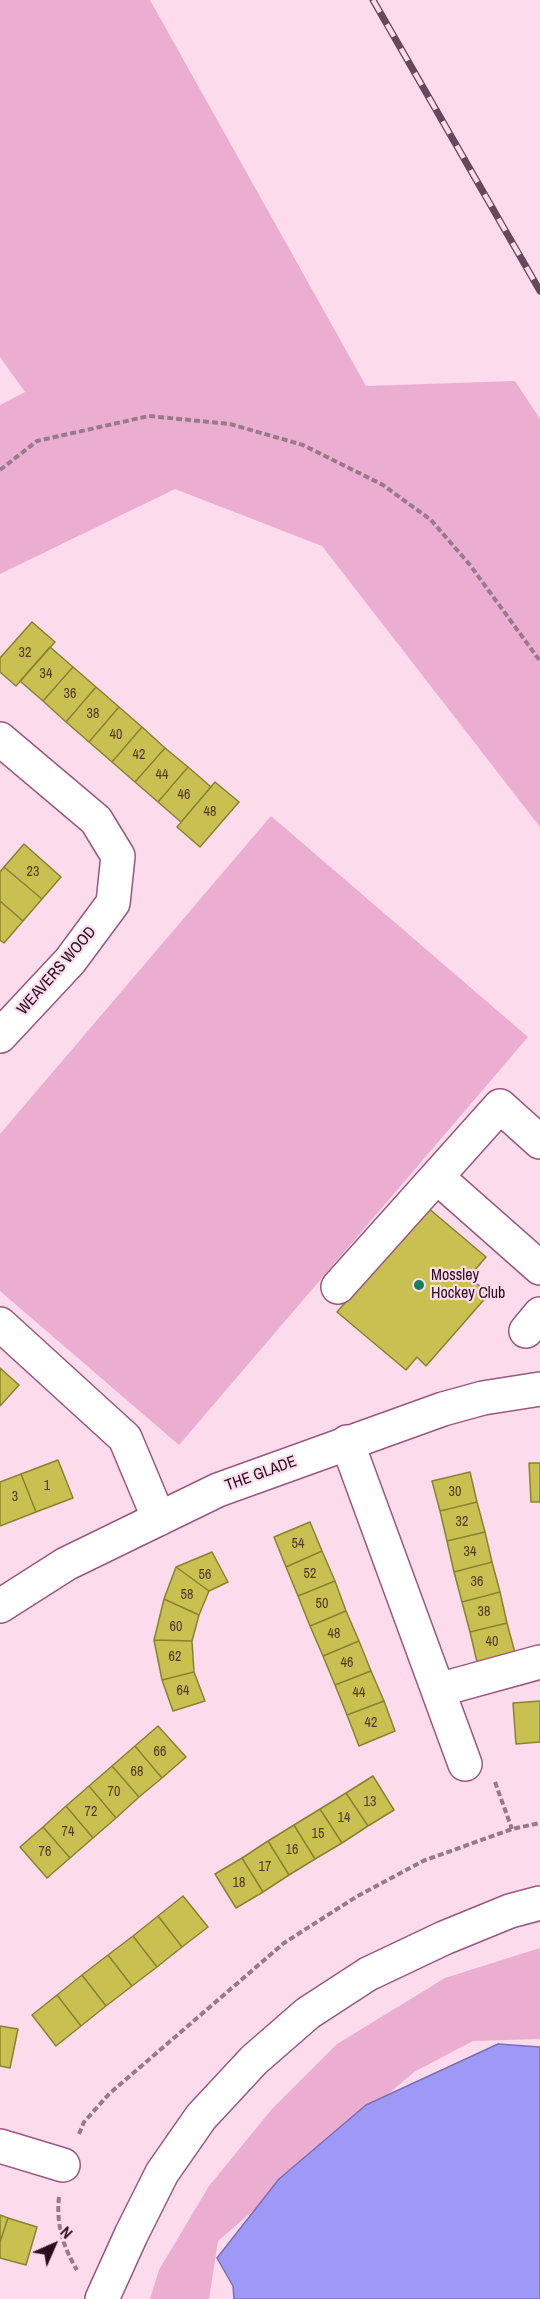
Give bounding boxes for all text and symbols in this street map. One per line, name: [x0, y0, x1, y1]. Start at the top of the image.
house number: 32: [19, 645, 31, 661]
house number: 34: [40, 666, 52, 682]
house number: 36: [64, 686, 76, 702]
house number: 38: [87, 706, 99, 722]
house number: 40: [110, 727, 122, 743]
house number: 42: [133, 747, 145, 763]
house number: 44: [156, 767, 168, 783]
house number: 46: [178, 787, 190, 803]
house number: 48: [204, 804, 216, 820]
house number: 23: [27, 864, 39, 880]
street label: WEAVERS WOOD: [13, 923, 101, 1019]
place label: Mossley Hockey Club: [431, 1266, 505, 1304]
marker: Mossley Hockey Club: [412, 1278, 426, 1292]
street label: THE GLADE: [223, 1452, 299, 1496]
house number: 1: [44, 1478, 50, 1494]
house number: 30: [449, 1484, 461, 1500]
house number: 3: [12, 1489, 18, 1505]
house number: 32: [456, 1514, 468, 1530]
house number: 54: [292, 1536, 304, 1552]
house number: 34: [464, 1544, 476, 1560]
house number: 52: [304, 1566, 316, 1582]
house number: 56: [199, 1567, 211, 1583]
house number: 36: [471, 1574, 483, 1590]
house number: 58: [181, 1587, 193, 1603]
house number: 50: [316, 1596, 328, 1612]
house number: 38: [478, 1604, 490, 1620]
house number: 60: [170, 1619, 182, 1635]
house number: 48: [328, 1626, 340, 1642]
house number: 40: [486, 1634, 498, 1650]
house number: 62: [169, 1649, 181, 1665]
house number: 46: [341, 1655, 353, 1671]
house number: 64: [177, 1683, 189, 1699]
house number: 44: [353, 1685, 365, 1701]
house number: 42: [365, 1715, 377, 1731]
house number: 66: [154, 1744, 166, 1760]
house number: 68: [131, 1764, 143, 1780]
house number: 70: [108, 1784, 120, 1800]
house number: 13: [364, 1794, 376, 1810]
house number: 72: [85, 1804, 97, 1820]
house number: 14: [338, 1810, 350, 1826]
house number: 74: [62, 1824, 74, 1840]
house number: 15: [312, 1826, 324, 1842]
house number: 16: [286, 1842, 298, 1858]
house number: 76: [39, 1844, 51, 1860]
house number: 17: [259, 1859, 271, 1875]
house number: 18: [233, 1875, 245, 1891]
north arrow: [24, 2215, 84, 2275]
text: N: [56, 2221, 78, 2243]

